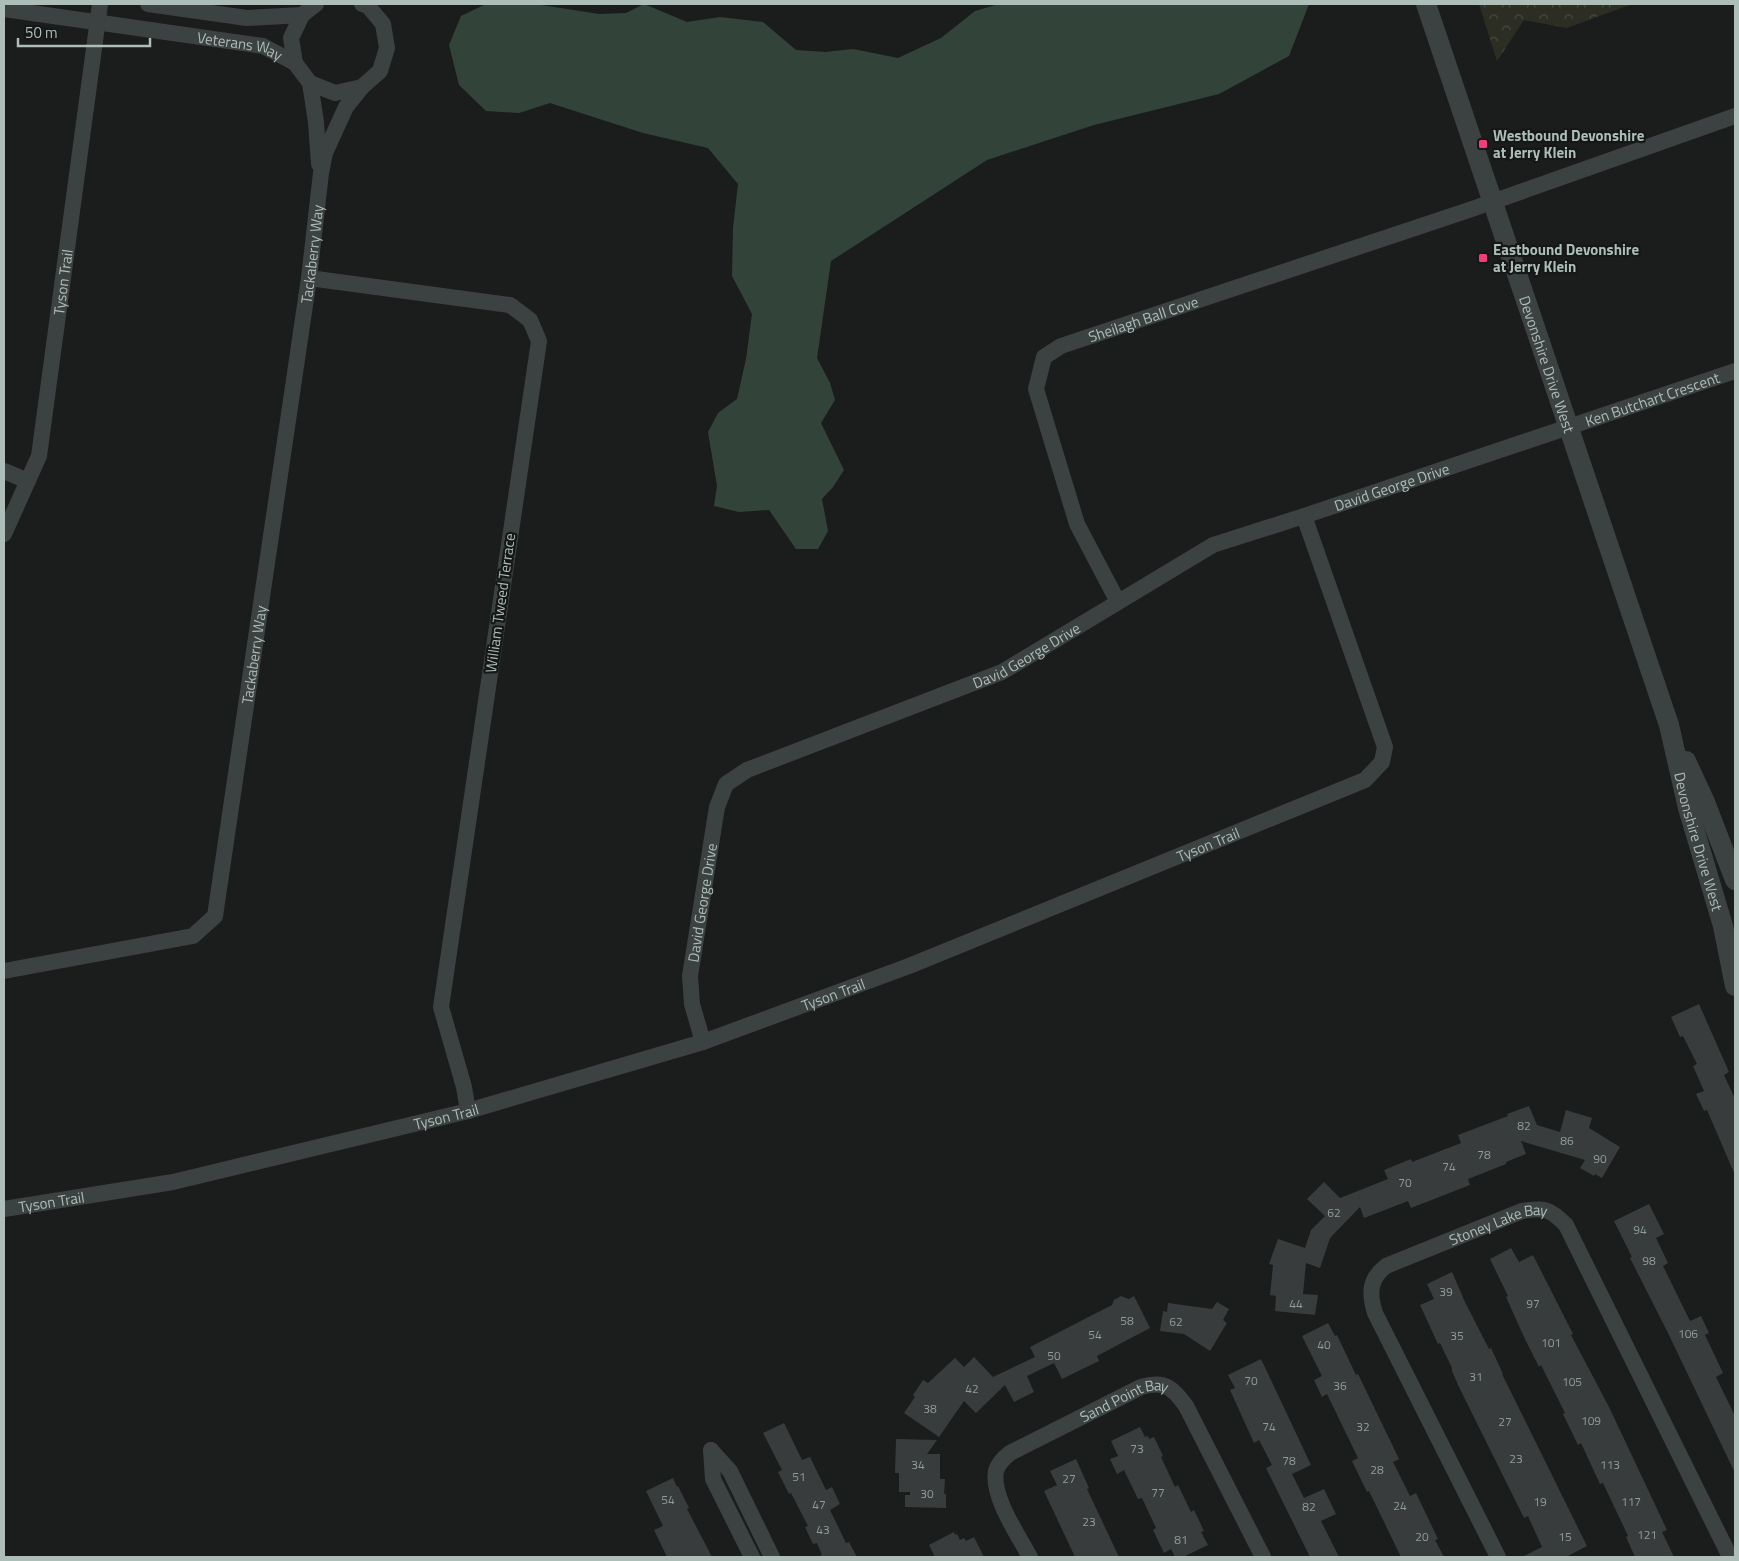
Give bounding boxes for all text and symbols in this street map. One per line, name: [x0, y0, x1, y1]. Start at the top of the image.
scale bar: [18, 15, 150, 47]
text: 50 m: [25, 21, 58, 44]
street label: Veterans Way: [196, 25, 287, 66]
place label: Westbound Devonshire at Jerry Klein: [1493, 124, 1645, 164]
marker: Westbound Devonshire at Jerry Klein: [1477, 138, 1489, 150]
street label: Tackaberry Way: [294, 203, 329, 305]
place label: Eastbound Devonshire at Jerry Klein: [1493, 238, 1639, 278]
street label: Tyson Trail: [47, 248, 78, 317]
marker: Eastbound Devonshire at Jerry Klein: [1477, 252, 1489, 264]
street label: Sheilagh Ball Cove: [1085, 290, 1201, 348]
street label: Devonshire Drive West: [1514, 292, 1581, 436]
street label: Ken Butchart Crescent: [1582, 365, 1723, 432]
street label: David George Drive: [1331, 456, 1452, 517]
street label: William Tweed Terrace: [479, 532, 521, 674]
street label: Tackaberry Way: [235, 604, 272, 706]
street label: David George Drive: [969, 616, 1084, 694]
street label: Devonshire Drive West: [1669, 770, 1730, 914]
street label: Tyson Trail: [1173, 821, 1243, 867]
street label: David George Drive: [681, 841, 723, 964]
street label: Tyson Trail: [798, 972, 868, 1016]
street label: Tyson Trail: [411, 1097, 481, 1135]
house number: 82: [1517, 1116, 1531, 1135]
house number: 86: [1560, 1131, 1574, 1150]
house number: 78: [1477, 1145, 1491, 1164]
house number: 90: [1593, 1149, 1607, 1168]
house number: 74: [1442, 1157, 1456, 1176]
house number: 70: [1398, 1173, 1412, 1192]
street label: Tyson Trail: [17, 1185, 86, 1218]
street label: Stoney Lake Bay: [1445, 1198, 1550, 1251]
house number: 62: [1327, 1203, 1341, 1222]
house number: 94: [1633, 1220, 1647, 1239]
house number: 98: [1642, 1251, 1656, 1270]
house number: 39: [1439, 1282, 1453, 1301]
house number: 44: [1289, 1294, 1303, 1313]
house number: 97: [1526, 1294, 1540, 1313]
house number: 58: [1120, 1311, 1134, 1330]
house number: 62: [1169, 1312, 1183, 1331]
house number: 106: [1678, 1324, 1698, 1343]
house number: 54: [1088, 1325, 1102, 1344]
house number: 35: [1450, 1326, 1464, 1345]
house number: 101: [1541, 1333, 1561, 1352]
house number: 40: [1317, 1335, 1331, 1354]
house number: 50: [1047, 1346, 1061, 1365]
house number: 31: [1469, 1367, 1483, 1386]
house number: 70: [1244, 1371, 1258, 1390]
house number: 105: [1562, 1372, 1582, 1391]
street label: Sand Point Bay: [1075, 1373, 1172, 1428]
house number: 36: [1333, 1376, 1347, 1395]
house number: 42: [965, 1379, 979, 1398]
house number: 38: [923, 1399, 937, 1418]
house number: 109: [1581, 1411, 1601, 1430]
house number: 27: [1498, 1412, 1512, 1431]
house number: 74: [1262, 1417, 1276, 1436]
house number: 32: [1356, 1417, 1370, 1436]
house number: 73: [1130, 1439, 1144, 1458]
house number: 23: [1509, 1449, 1523, 1468]
house number: 78: [1282, 1451, 1296, 1470]
house number: 34: [911, 1455, 925, 1474]
house number: 113: [1600, 1455, 1620, 1474]
house number: 28: [1370, 1460, 1384, 1479]
house number: 51: [792, 1467, 806, 1486]
house number: 27: [1062, 1469, 1076, 1488]
house number: 77: [1151, 1483, 1165, 1502]
house number: 30: [920, 1484, 934, 1503]
house number: 54: [661, 1490, 675, 1509]
house number: 19: [1533, 1492, 1547, 1511]
house number: 117: [1621, 1492, 1641, 1511]
house number: 47: [812, 1495, 826, 1514]
house number: 24: [1393, 1496, 1407, 1515]
house number: 82: [1302, 1497, 1316, 1516]
house number: 23: [1082, 1512, 1096, 1531]
house number: 43: [816, 1520, 830, 1539]
house number: 121: [1637, 1525, 1657, 1544]
house number: 20: [1415, 1527, 1429, 1546]
house number: 15: [1558, 1527, 1572, 1546]
house number: 81: [1174, 1530, 1188, 1549]

